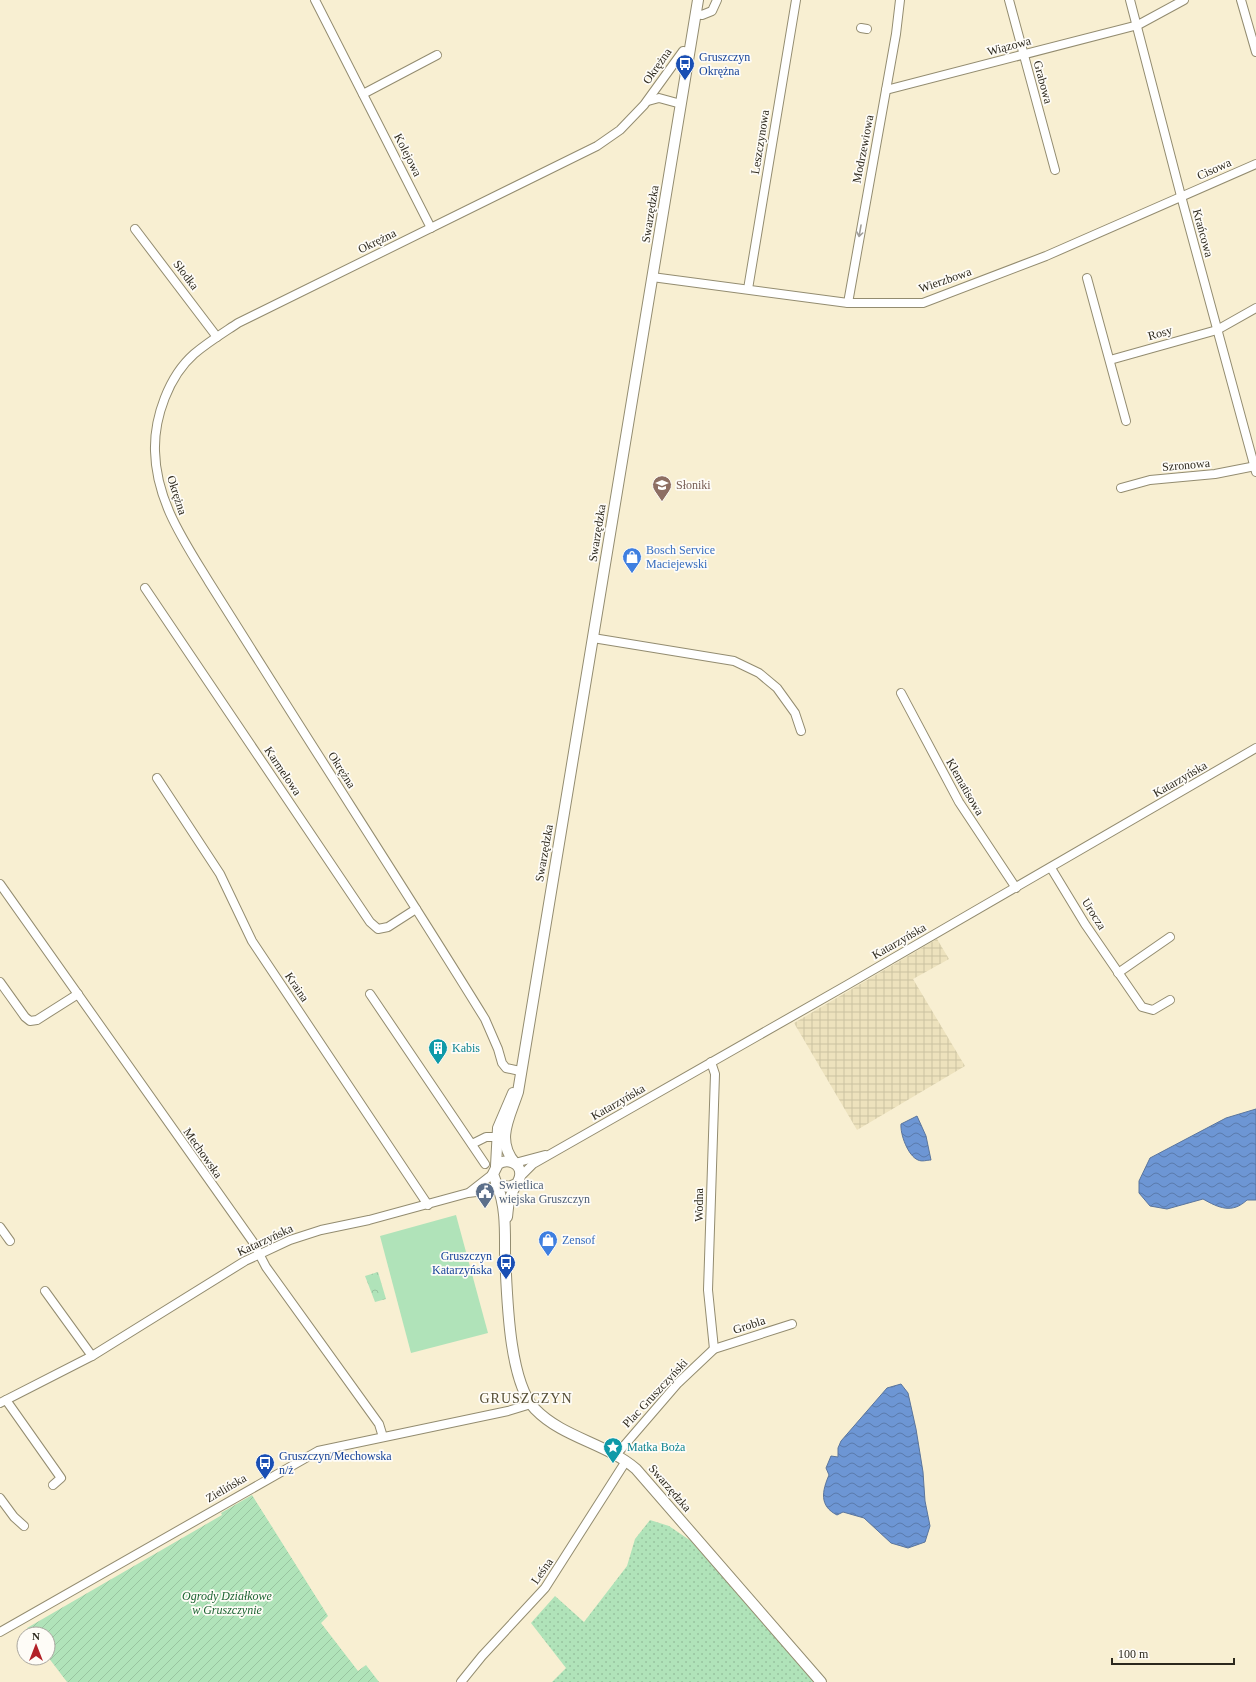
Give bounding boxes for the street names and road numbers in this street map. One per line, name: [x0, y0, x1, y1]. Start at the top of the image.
street label: Wiązowa: [986, 33, 1033, 59]
street label: Okrężna: [640, 45, 675, 87]
street label: Grabowa: [1031, 59, 1056, 106]
street label: Leszczynowa: [748, 108, 772, 175]
street label: Modrzewiowa: [850, 113, 877, 184]
street label: Kolejowa: [391, 131, 425, 180]
street label: Cisowa: [1195, 155, 1234, 183]
street label: Swarzędzka: [639, 184, 662, 244]
street label: Krańcowa: [1190, 207, 1216, 259]
street label: Okrężna: [356, 226, 399, 256]
street label: Słodka: [170, 257, 202, 293]
street label: Wierzbowa: [917, 264, 974, 296]
street label: Rosy: [1146, 323, 1174, 343]
street label: Szronowa: [1161, 456, 1211, 474]
street label: Okrężna: [164, 474, 190, 517]
street label: Swarzędzka: [586, 503, 609, 563]
street label: Karmelowa: [262, 744, 305, 799]
street label: Okrężna: [325, 749, 359, 792]
street label: Klematisowa: [943, 756, 987, 818]
street label: Katarzyńska: [1151, 758, 1210, 800]
street label: Swarzędzka: [532, 823, 556, 883]
street label: Urocza: [1079, 896, 1109, 933]
street label: Katarzyńska: [870, 920, 929, 962]
street label: Kraina: [282, 970, 312, 1005]
street label: Katarzyńska: [589, 1081, 648, 1123]
street label: Mechowska: [181, 1125, 226, 1181]
street label: Wodna: [692, 1187, 706, 1222]
street label: Katarzyńska: [235, 1221, 296, 1259]
street label: Grobla: [731, 1313, 768, 1337]
street label: Plac Gruszczyński: [620, 1355, 691, 1430]
street label: Swarzędzka: [646, 1462, 695, 1515]
street label: Zielińska: [203, 1470, 249, 1505]
street label: Leśna: [528, 1555, 556, 1587]

